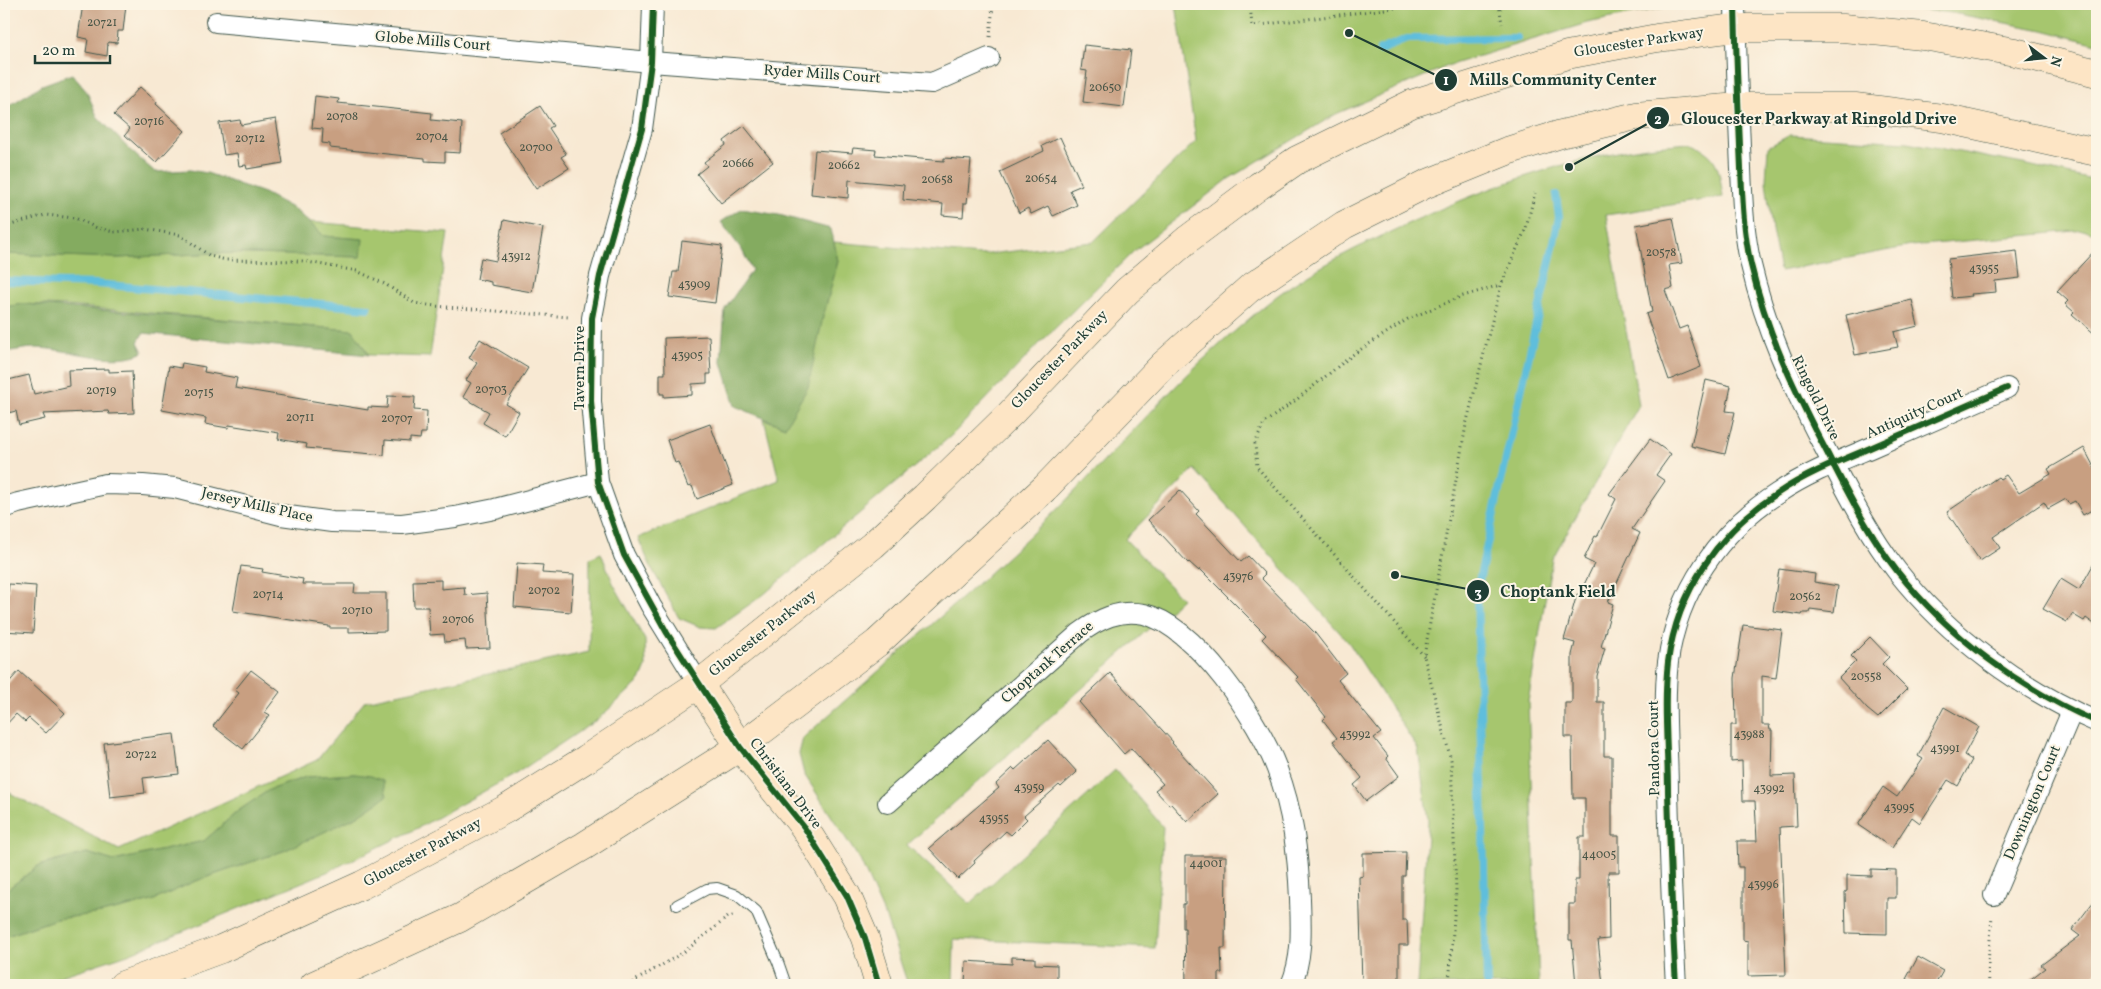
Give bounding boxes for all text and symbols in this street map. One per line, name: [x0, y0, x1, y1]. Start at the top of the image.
house number: 20721: [87, 15, 117, 31]
street label: Gloucester Parkway: [1573, 22, 1705, 64]
street label: Globe Mills Court: [374, 26, 492, 58]
scale bar: [35, 32, 110, 64]
north arrow: [2018, 32, 2068, 82]
text: 20 m: [42, 41, 75, 62]
text: N: [2045, 54, 2066, 69]
street label: Ryder Mills Court: [763, 60, 881, 90]
callout: Mills Community Center: [1434, 64, 1666, 95]
text: Mills Community Center: [1469, 70, 1657, 92]
text: 1: [1443, 71, 1449, 92]
house number: 20650: [1089, 80, 1121, 96]
callout: Gloucester Parkway at Ringold Drive: [1646, 103, 1967, 134]
house number: 20708: [326, 109, 358, 125]
text: Gloucester Parkway at Ringold Drive: [1681, 109, 1957, 131]
text: 2: [1654, 110, 1662, 131]
house number: 20716: [134, 114, 164, 130]
house number: 20704: [416, 129, 448, 145]
house number: 20712: [235, 131, 265, 147]
house number: 20700: [519, 140, 553, 156]
house number: 20666: [722, 156, 754, 172]
house number: 20662: [828, 158, 860, 174]
house number: 20654: [1025, 171, 1057, 187]
house number: 20658: [921, 172, 953, 188]
house number: 20578: [1646, 245, 1676, 261]
house number: 43912: [501, 249, 531, 265]
house number: 43955: [1969, 261, 1999, 277]
house number: 43909: [678, 277, 710, 293]
street label: Gloucester Parkway: [1007, 306, 1113, 414]
street label: Tavern Drive: [570, 326, 591, 410]
house number: 43905: [671, 348, 703, 364]
street label: Ringold Drive: [1785, 352, 1845, 444]
house number: 20703: [475, 382, 507, 398]
house number: 20719: [86, 383, 116, 399]
street label: Antiquity Court: [1863, 383, 1967, 445]
house number: 20715: [184, 385, 214, 401]
house number: 20711: [286, 410, 314, 426]
house number: 20707: [381, 411, 413, 427]
street label: Jersey Mills Place: [199, 483, 315, 529]
house number: 43976: [1223, 569, 1253, 585]
callout: Choptank Field: [1465, 576, 1625, 607]
text: Choptank Field: [1500, 582, 1616, 604]
house number: 20702: [528, 583, 560, 599]
text: 3: [1474, 583, 1482, 604]
street label: Gloucester Parkway: [705, 585, 821, 683]
house number: 20714: [252, 587, 284, 603]
house number: 20562: [1789, 589, 1821, 605]
house number: 20710: [341, 603, 373, 619]
house number: 20706: [442, 612, 474, 628]
street label: Choptank Terrace: [997, 617, 1099, 709]
house number: 20558: [1850, 669, 1882, 685]
street label: Pandora Court: [1644, 700, 1666, 796]
house number: 43992: [1339, 727, 1371, 743]
house number: 43988: [1733, 727, 1765, 743]
street label: Christiana Drive: [744, 734, 826, 834]
house number: 43991: [1930, 741, 1960, 757]
street label: Downington Court: [1999, 742, 2067, 864]
house number: 20722: [125, 747, 157, 763]
house number: 43959: [1014, 780, 1044, 796]
house number: 43992: [1753, 781, 1785, 797]
house number: 43995: [1884, 800, 1915, 816]
house number: 43955: [979, 811, 1009, 827]
street label: Gloucester Parkway: [360, 813, 486, 893]
house number: 44005: [1582, 847, 1616, 863]
house number: 44001: [1189, 856, 1223, 872]
house number: 43996: [1747, 877, 1779, 893]

